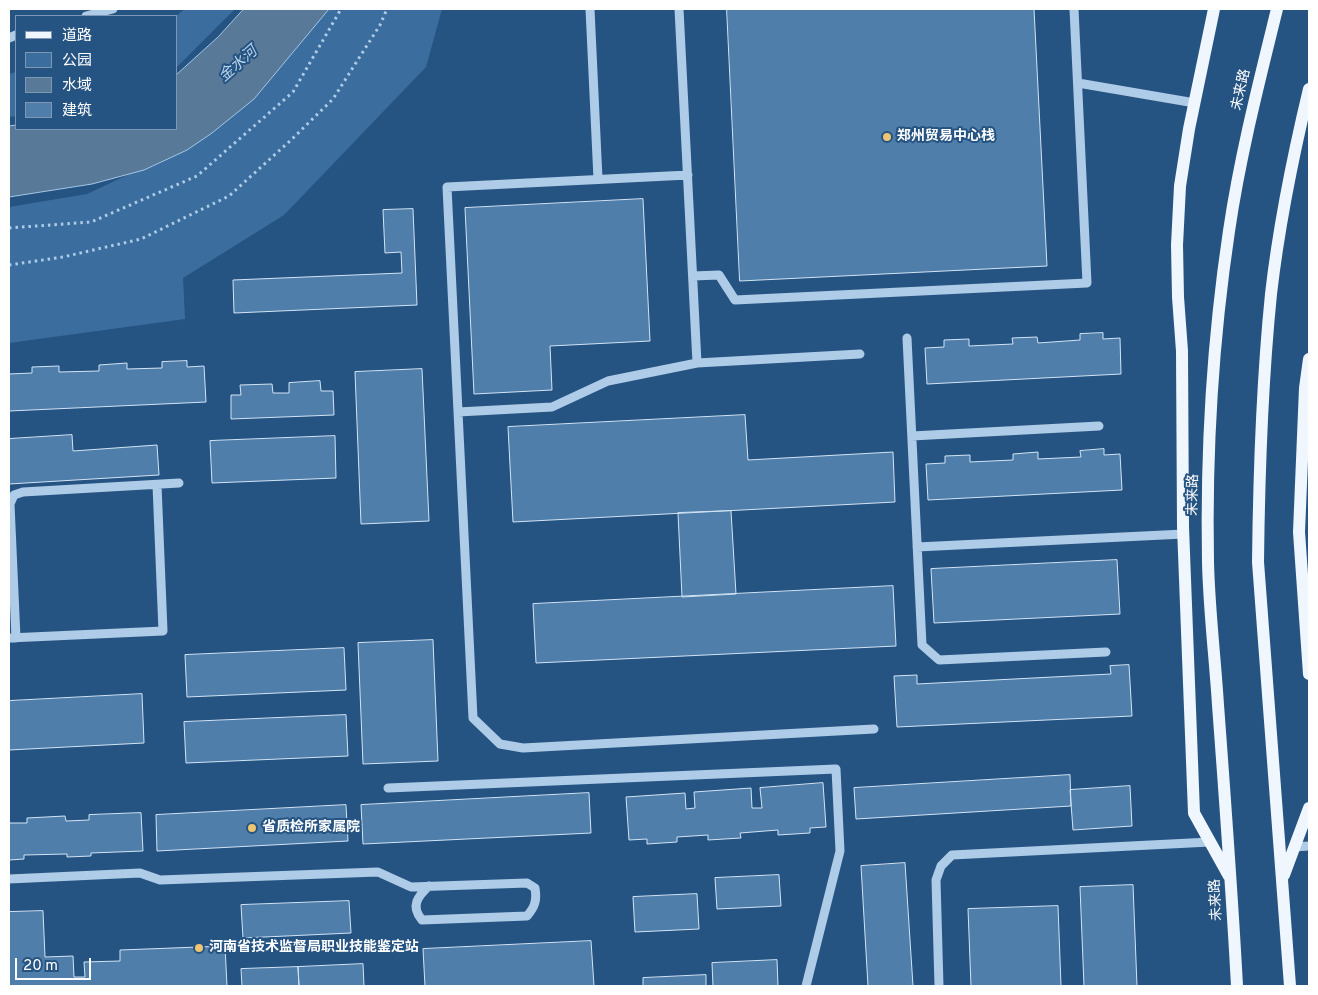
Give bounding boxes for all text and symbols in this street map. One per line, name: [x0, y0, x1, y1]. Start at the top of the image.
legend: [15, 15, 178, 130]
text: 道路: [62, 27, 92, 46]
water label: 金水河: [216, 43, 262, 87]
text: 公园: [62, 52, 92, 71]
street label: 未来路: [1229, 68, 1255, 112]
text: 水域: [62, 77, 92, 96]
text: 建筑: [62, 102, 92, 121]
place label: 郑州贸易中心栈: [897, 129, 995, 145]
marker: 郑州贸易中心栈: [881, 131, 893, 143]
street label: 未来路: [1185, 474, 1203, 516]
place label: 省质检所家属院: [262, 820, 360, 836]
marker: 省质检所家属院: [246, 822, 258, 834]
street label: 未来路: [1208, 879, 1226, 921]
place label: 河南省技术监督局职业技能鉴定站: [209, 940, 419, 956]
marker: 河南省技术监督局职业技能鉴定站: [193, 942, 205, 954]
scale bar: [18, 948, 94, 980]
text: 20 m: [23, 957, 58, 976]

